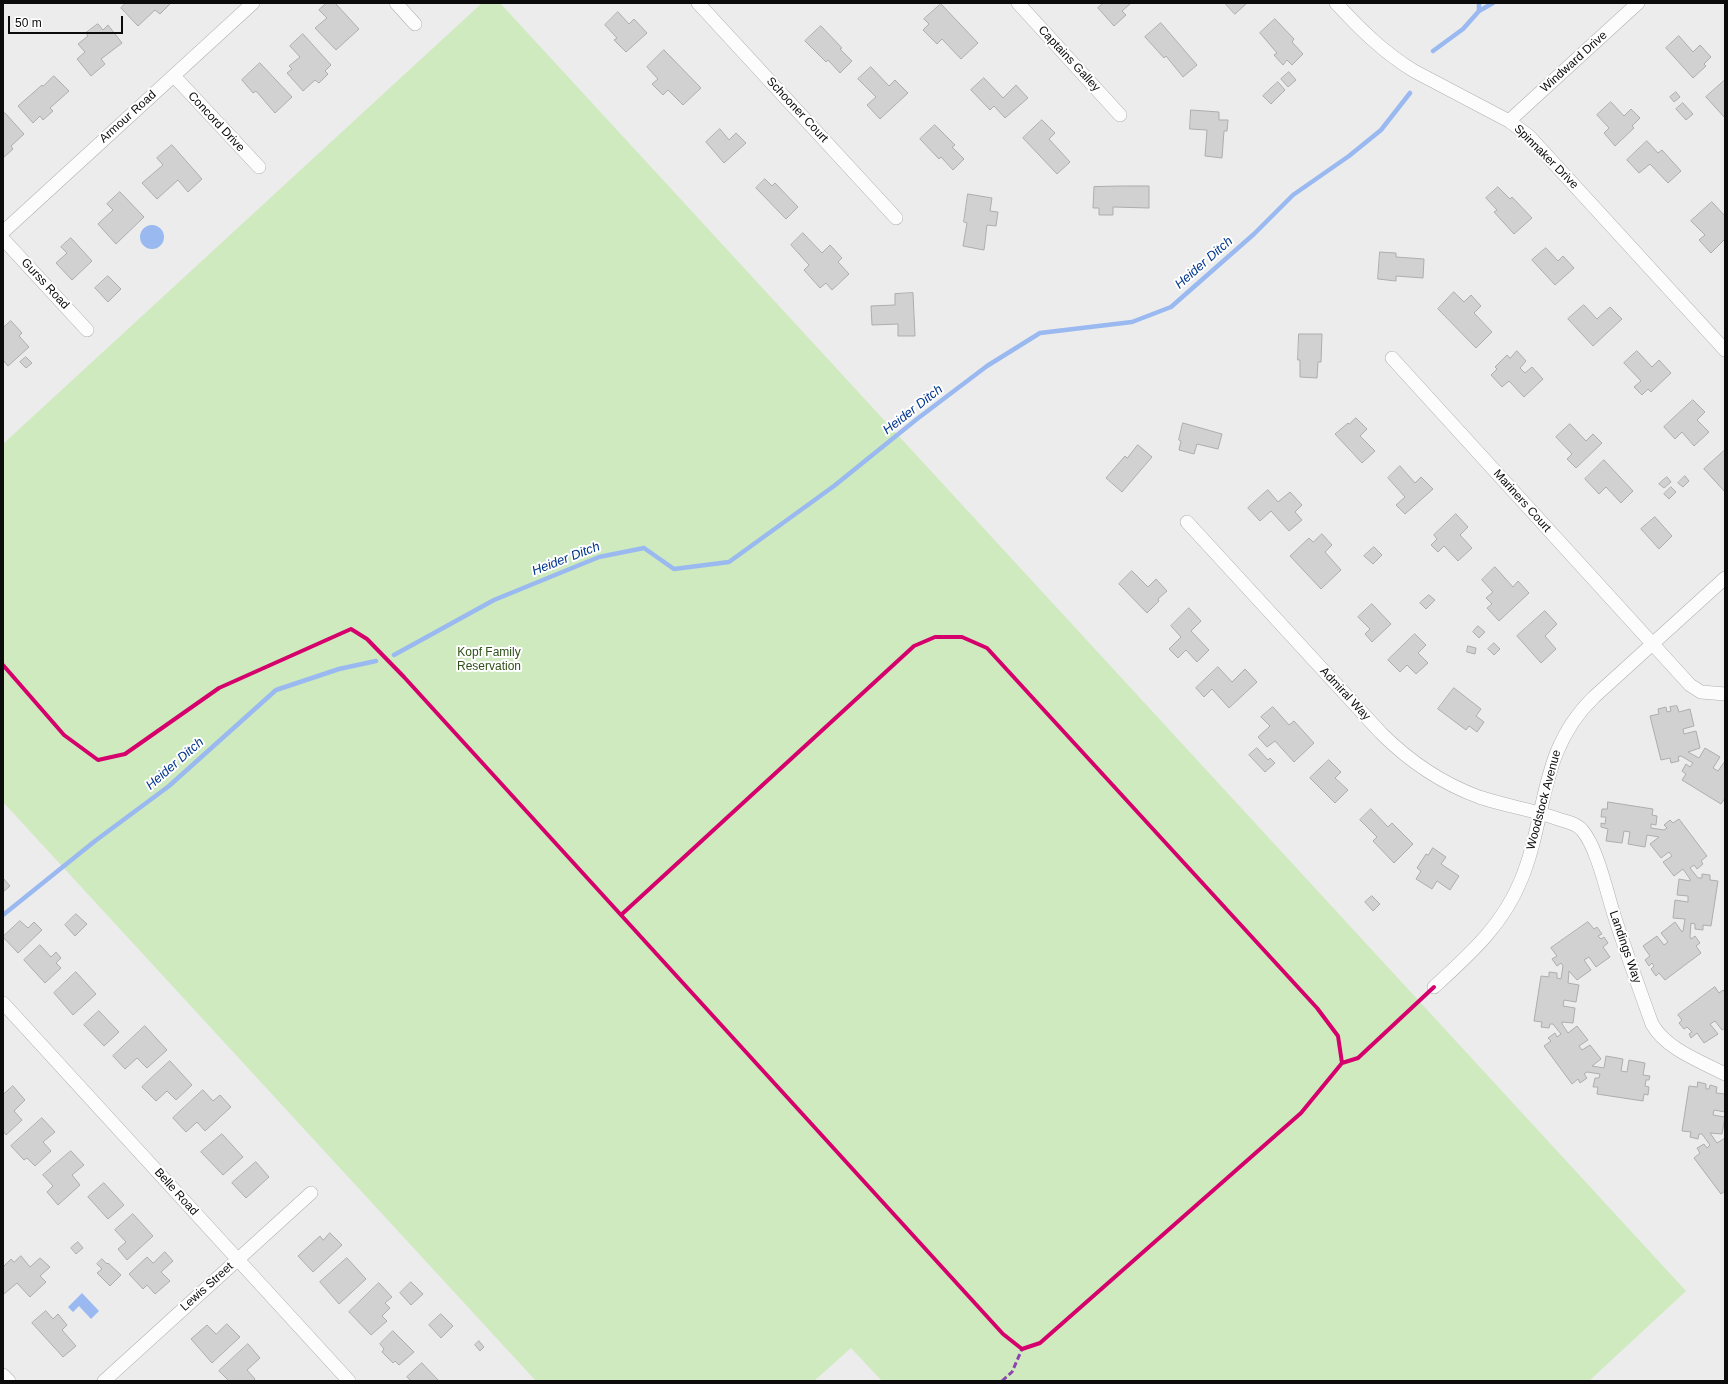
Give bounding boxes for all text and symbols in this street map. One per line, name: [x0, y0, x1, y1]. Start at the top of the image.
scale bar: [10, 8, 125, 34]
text: 50 m: [15, 16, 42, 30]
street label: Captains Galley: [1035, 23, 1103, 95]
street label: Windward Drive: [1538, 28, 1610, 96]
street label: Schooner Court: [763, 74, 831, 146]
street label: Armour Road: [97, 88, 159, 146]
street label: Concord Drive: [185, 89, 247, 155]
street label: Spinnaker Drive: [1511, 122, 1581, 192]
water label: Heider Ditch: [1172, 234, 1236, 292]
street label: Gurss Road: [18, 256, 72, 312]
water label: Heider Ditch: [880, 382, 946, 438]
street label: Mariners Court: [1490, 467, 1554, 535]
water label: Heider Ditch: [530, 539, 602, 579]
park label: Kopf Family Reservation: [457, 646, 521, 674]
street label: Admiral Way: [1317, 664, 1373, 724]
water label: Heider Ditch: [143, 735, 207, 793]
street label: Woodstock Avenue: [1524, 748, 1564, 852]
street label: Landings Way: [1606, 909, 1644, 985]
street label: Belle Road: [151, 1165, 201, 1219]
street label: Lewis Street: [178, 1260, 236, 1314]

